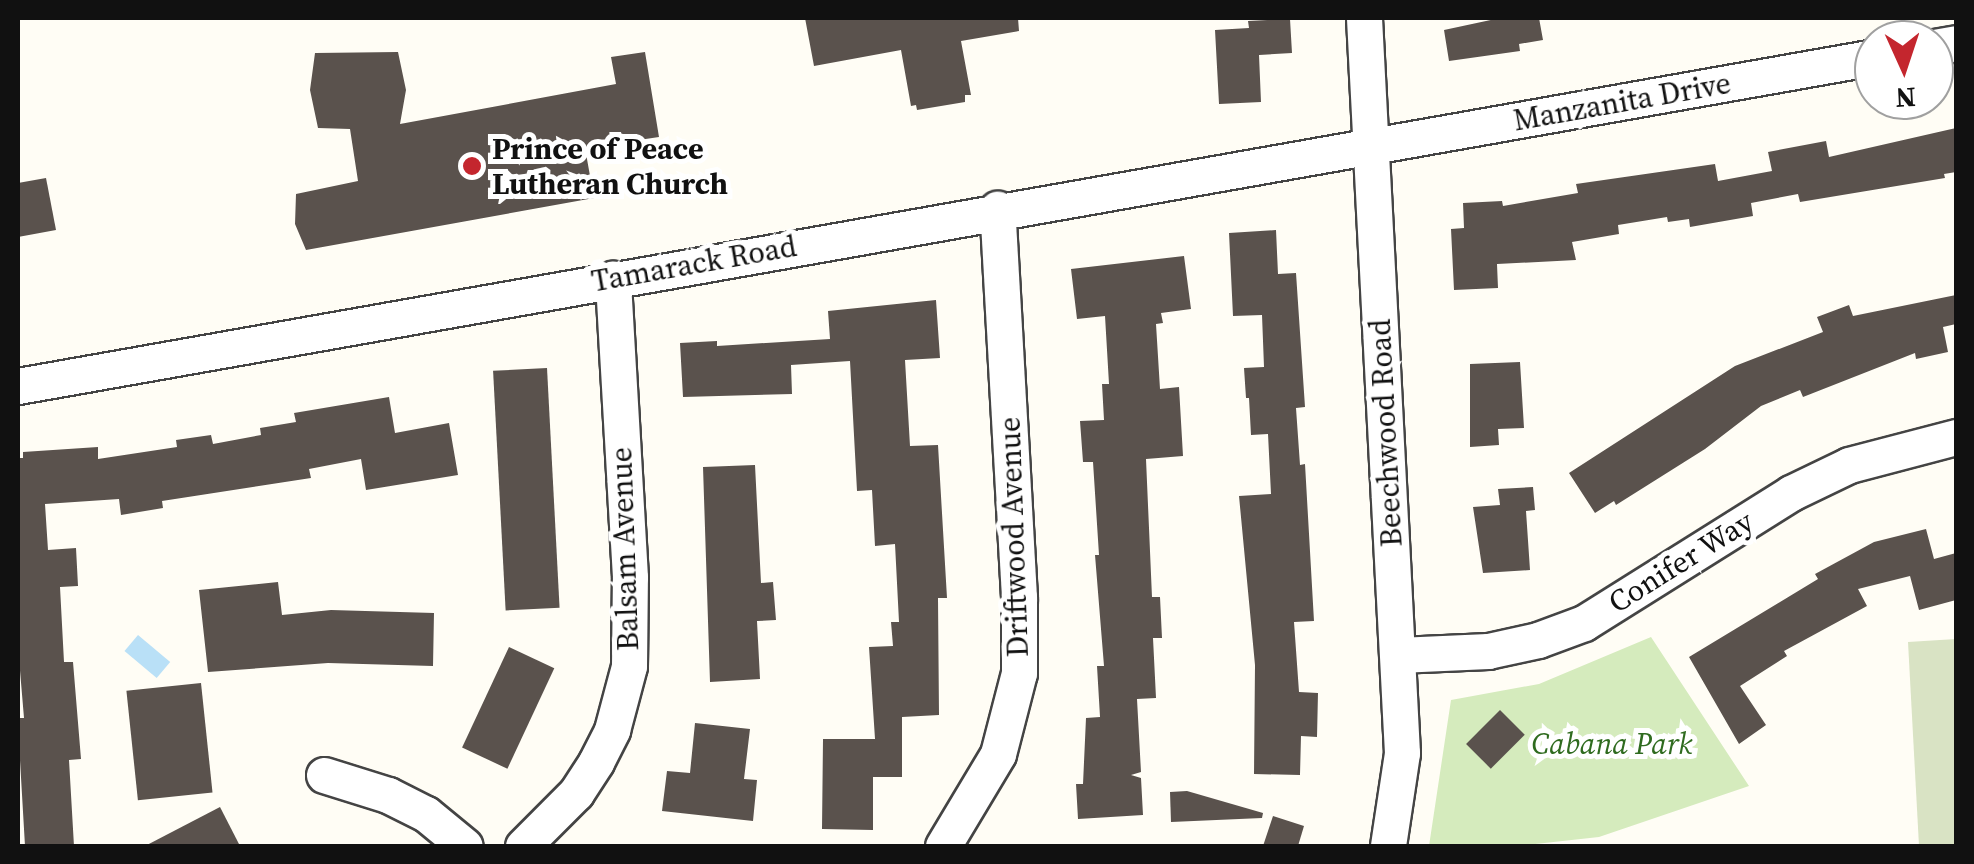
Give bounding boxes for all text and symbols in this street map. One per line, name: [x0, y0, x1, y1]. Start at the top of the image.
north arrow: [1854, 20, 1954, 120]
street label: Manzanita Drive: [1511, 65, 1733, 139]
text: N: [1894, 78, 1917, 117]
place label: Prince of Peace Lutheran Church: [492, 131, 728, 202]
marker: Prince of Peace Lutheran Church: [461, 155, 483, 177]
street label: Tamarack Road: [589, 228, 799, 300]
street label: Beechwood Road: [1362, 318, 1410, 548]
street label: Driftwood Avenue: [992, 416, 1036, 658]
street label: Balsam Avenue: [603, 447, 647, 651]
street label: Conifer Way: [1602, 503, 1760, 621]
park label: Cabana Park: [1531, 726, 1693, 762]

